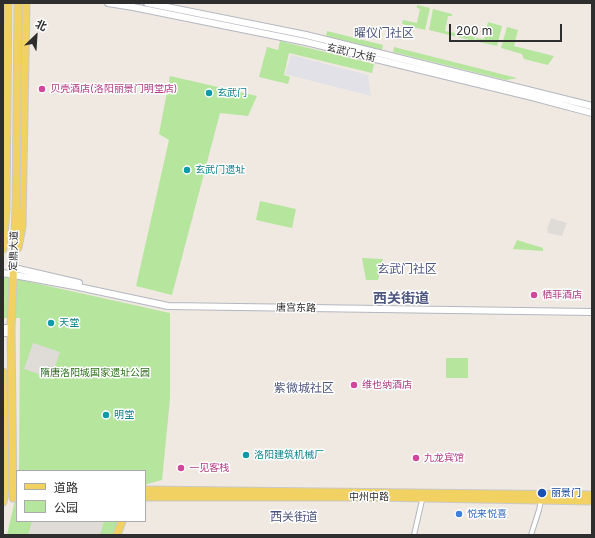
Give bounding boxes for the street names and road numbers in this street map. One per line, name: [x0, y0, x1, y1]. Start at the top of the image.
street label: 玄武门大街: [325, 42, 377, 64]
street label: 定鼎大道: [7, 231, 21, 271]
street label: 唐宫东路: [276, 302, 316, 314]
street label: 中州中路: [349, 491, 389, 503]

